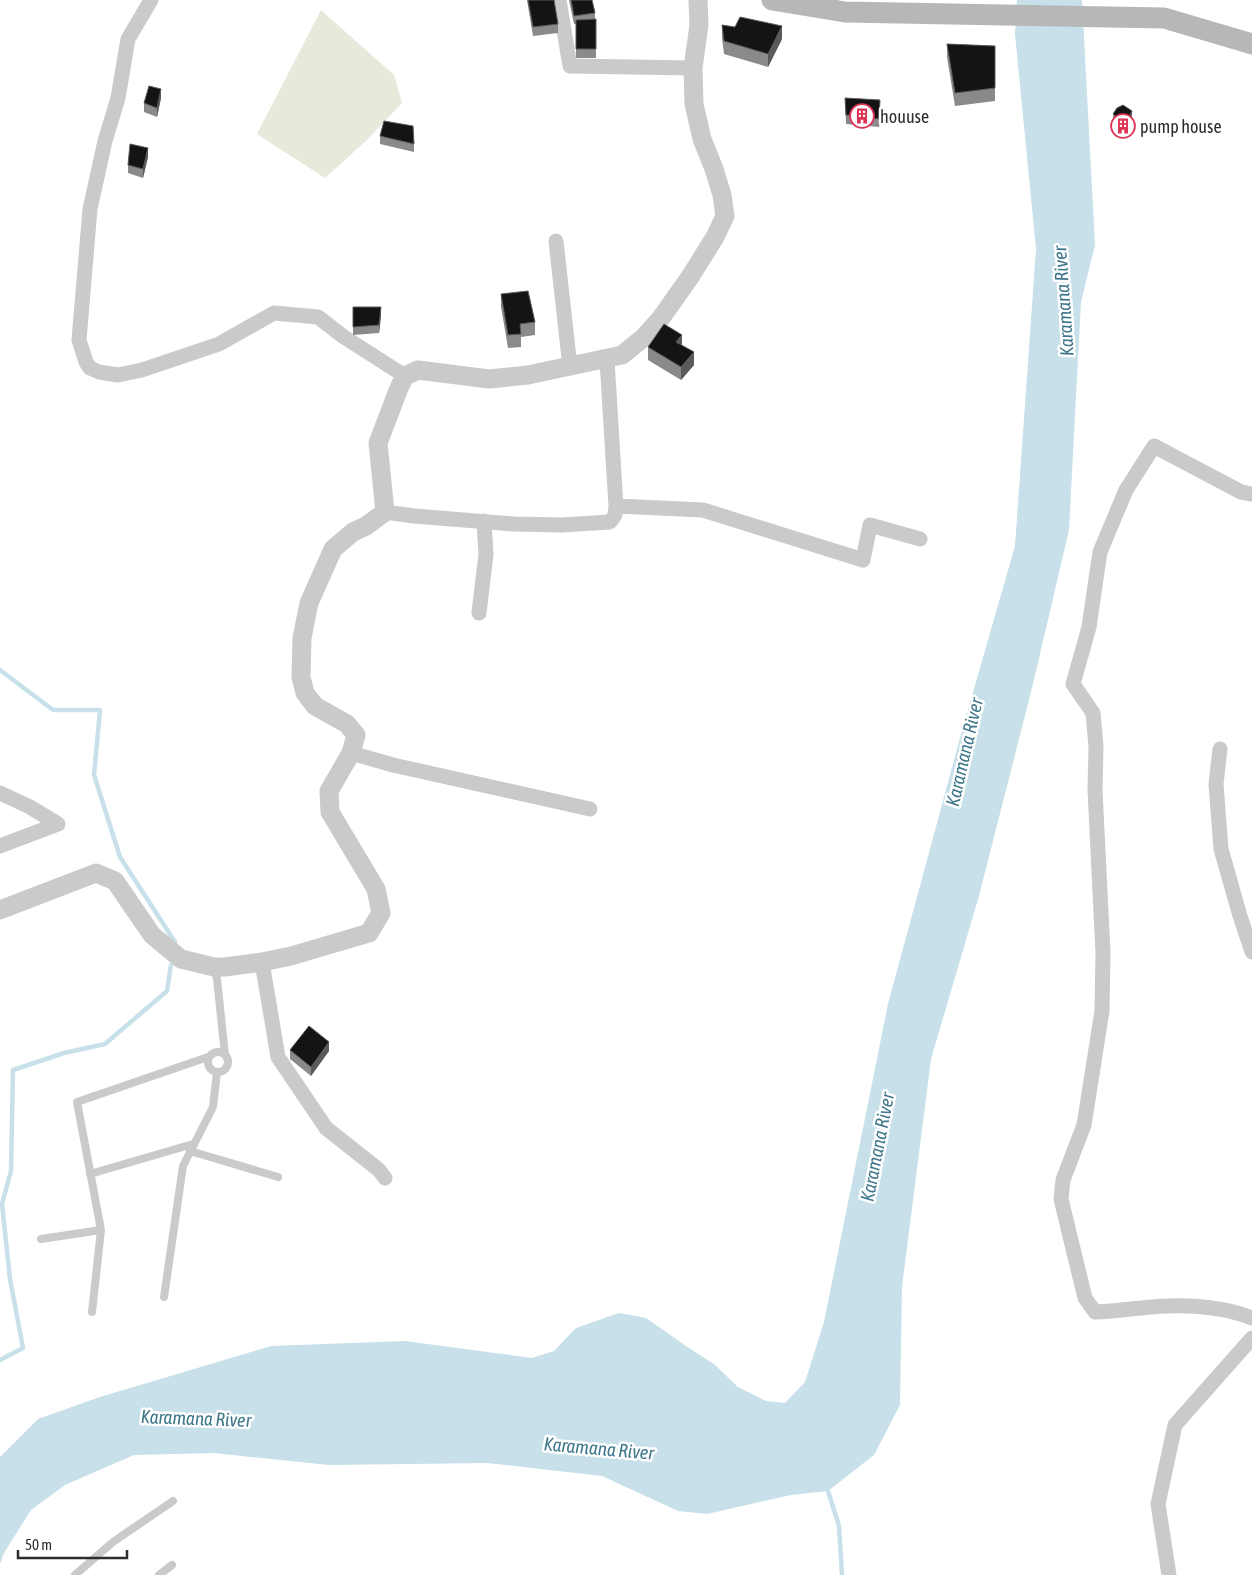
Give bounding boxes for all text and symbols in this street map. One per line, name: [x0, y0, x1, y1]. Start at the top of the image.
building icon: houuse: [849, 103, 875, 129]
place label: houuse: [880, 106, 929, 127]
building icon: pump house: [1110, 113, 1136, 139]
place label: pump house: [1140, 116, 1222, 137]
water label: Karamana River: [1048, 244, 1078, 357]
water label: Karamana River: [941, 694, 987, 808]
water label: Karamana River: [856, 1089, 899, 1203]
water label: Karamana River: [140, 1405, 253, 1431]
water label: Karamana River: [543, 1432, 656, 1464]
scale bar: [18, 1528, 126, 1560]
text: 50 m: [25, 1536, 52, 1553]

